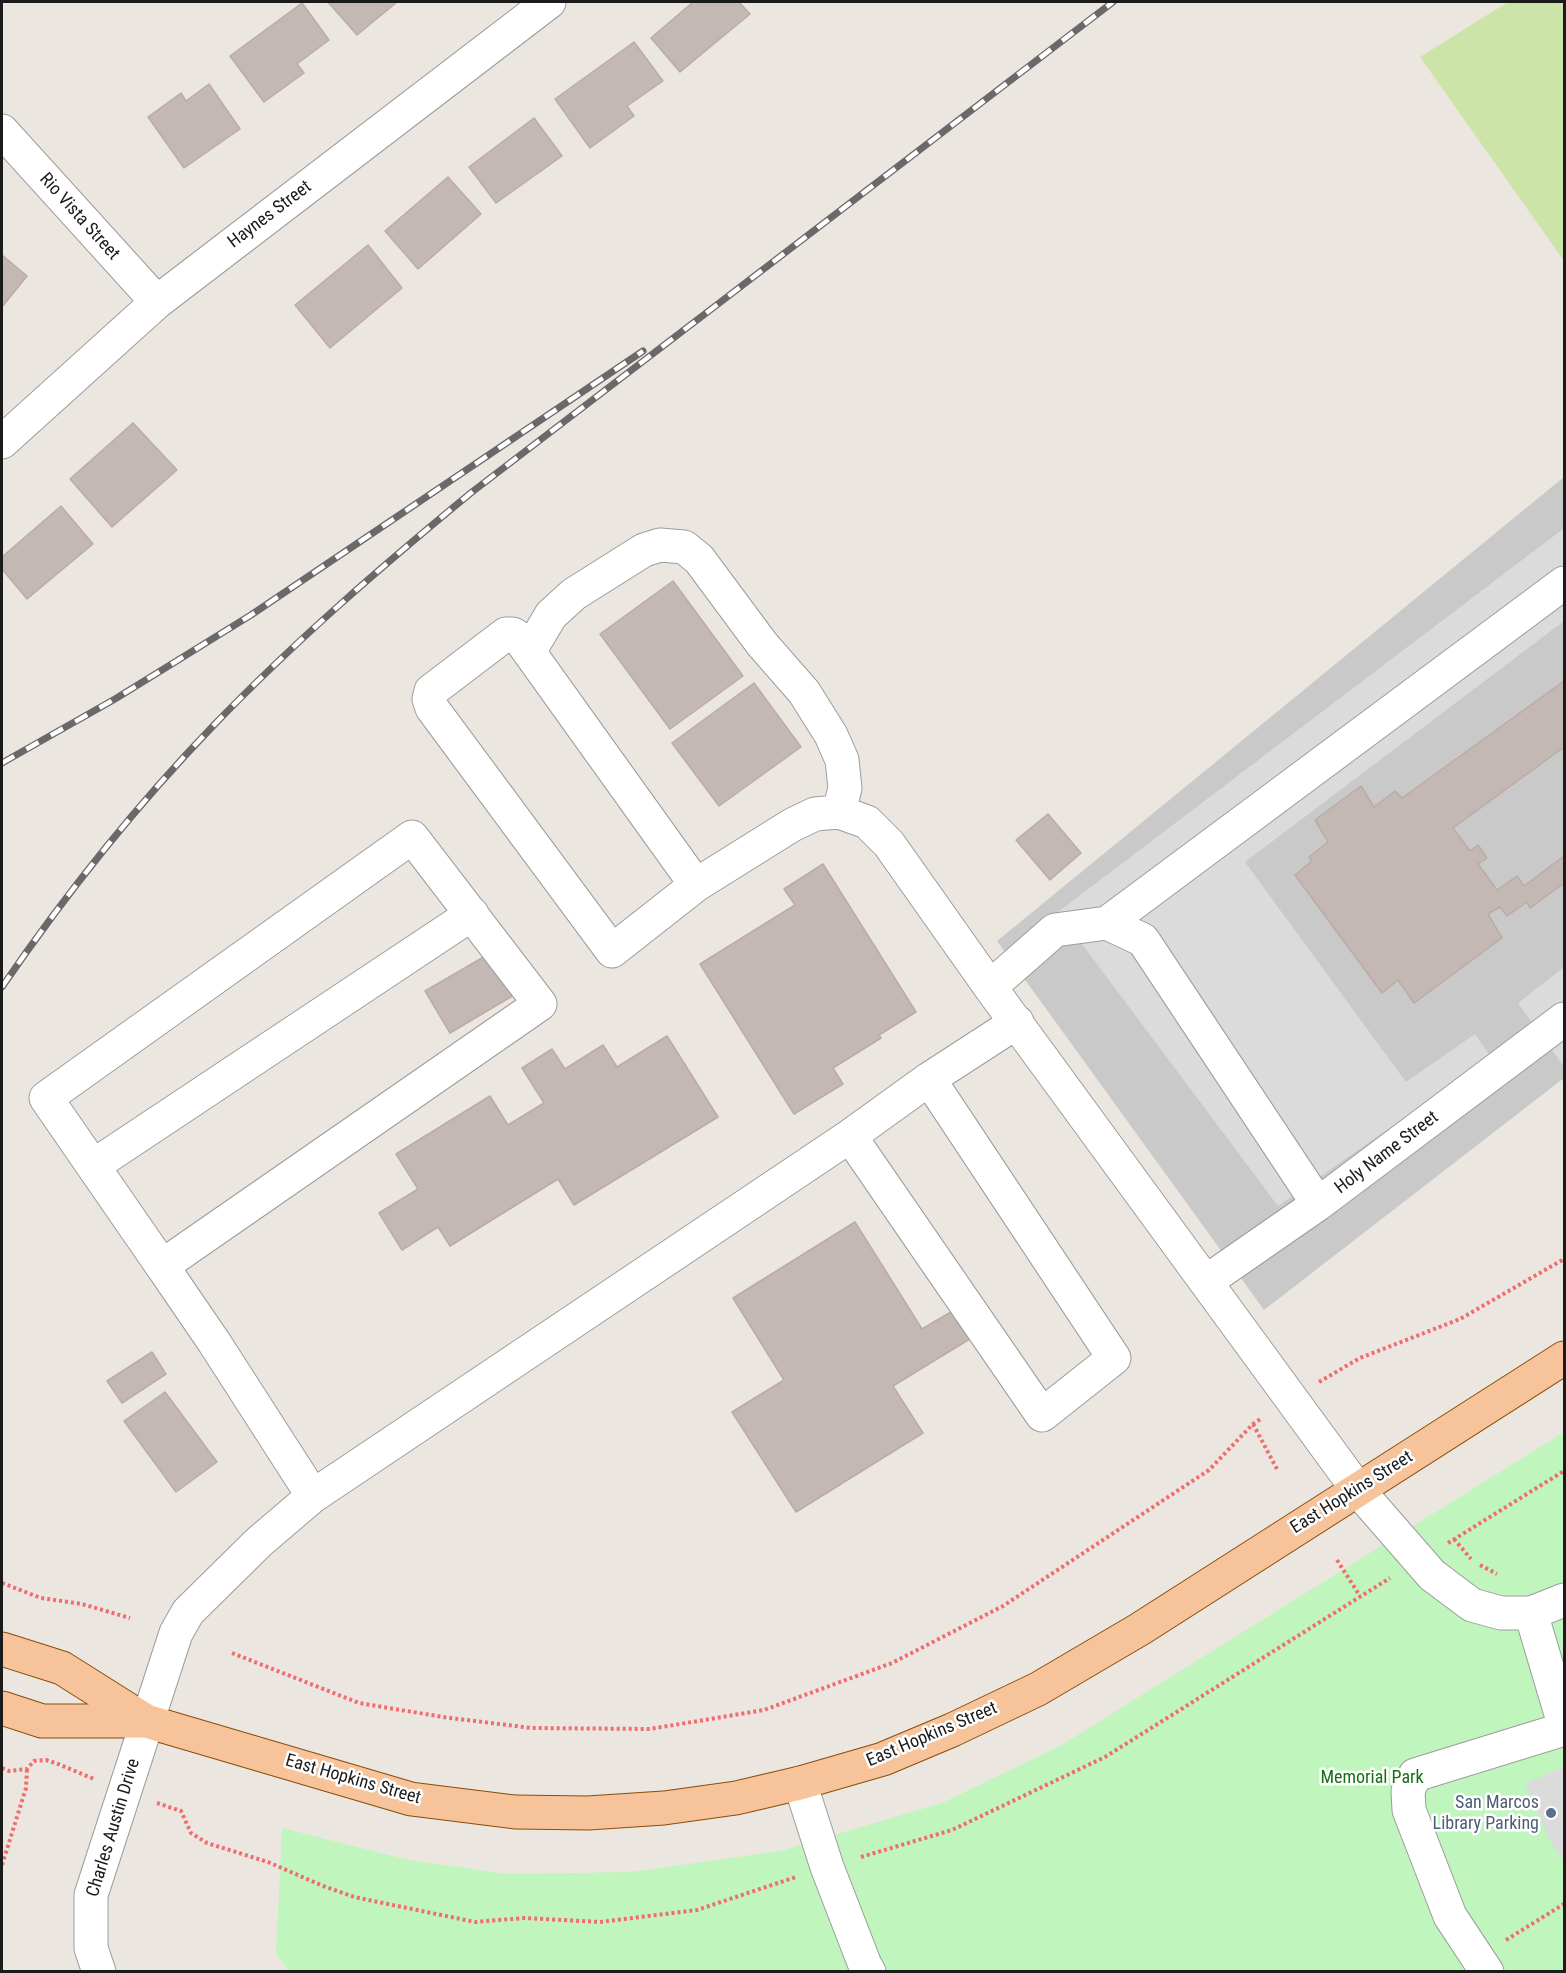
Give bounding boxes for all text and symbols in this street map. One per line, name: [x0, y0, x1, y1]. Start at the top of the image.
street label: Rio Vista Street: [34, 169, 124, 265]
street label: Haynes Street: [224, 177, 316, 253]
street label: Holy Name Street: [1331, 1107, 1443, 1199]
street label: East Hopkins Street: [1287, 1447, 1417, 1539]
street label: East Hopkins Street: [863, 1698, 1001, 1772]
street label: East Hopkins Street: [283, 1750, 423, 1810]
street label: Charles Austin Drive: [83, 1756, 145, 1900]
park label: Memorial Park: [1320, 1767, 1424, 1789]
place label: San Marcos Library Parking: [1433, 1792, 1539, 1834]
marker: San Marcos Library Parking: [1544, 1806, 1558, 1820]

